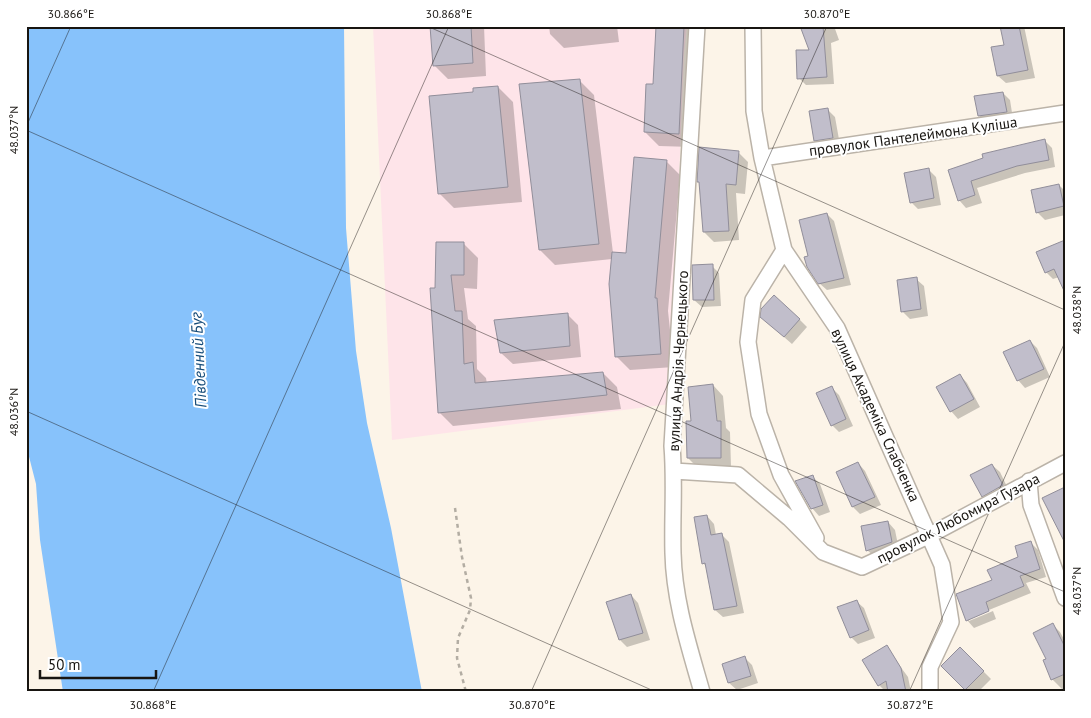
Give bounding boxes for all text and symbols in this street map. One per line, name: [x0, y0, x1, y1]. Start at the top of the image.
text: 30.866°E: [48, 6, 94, 21]
text: 30.868°E: [426, 6, 472, 21]
text: 30.870°E: [804, 6, 850, 21]
text: 48.037°N: [6, 106, 21, 154]
street label: провулок Пантелеймона Куліша: [808, 112, 1018, 160]
street label: вулиця Андрія Чернецького: [664, 270, 692, 452]
text: 48.038°N: [1069, 286, 1084, 334]
water label: Південний Буг: [185, 311, 211, 409]
street label: вулиця Академіка Слабченка: [827, 325, 925, 505]
text: 48.036°N: [6, 388, 21, 436]
street label: провулок Любомира Гузара: [873, 469, 1043, 567]
text: 48.037°N: [1069, 567, 1084, 615]
scale bar: [40, 648, 156, 680]
text: 50 m: [48, 655, 81, 674]
text: 30.868°E: [130, 697, 176, 712]
text: 30.870°E: [509, 697, 555, 712]
text: 30.872°E: [887, 697, 933, 712]

